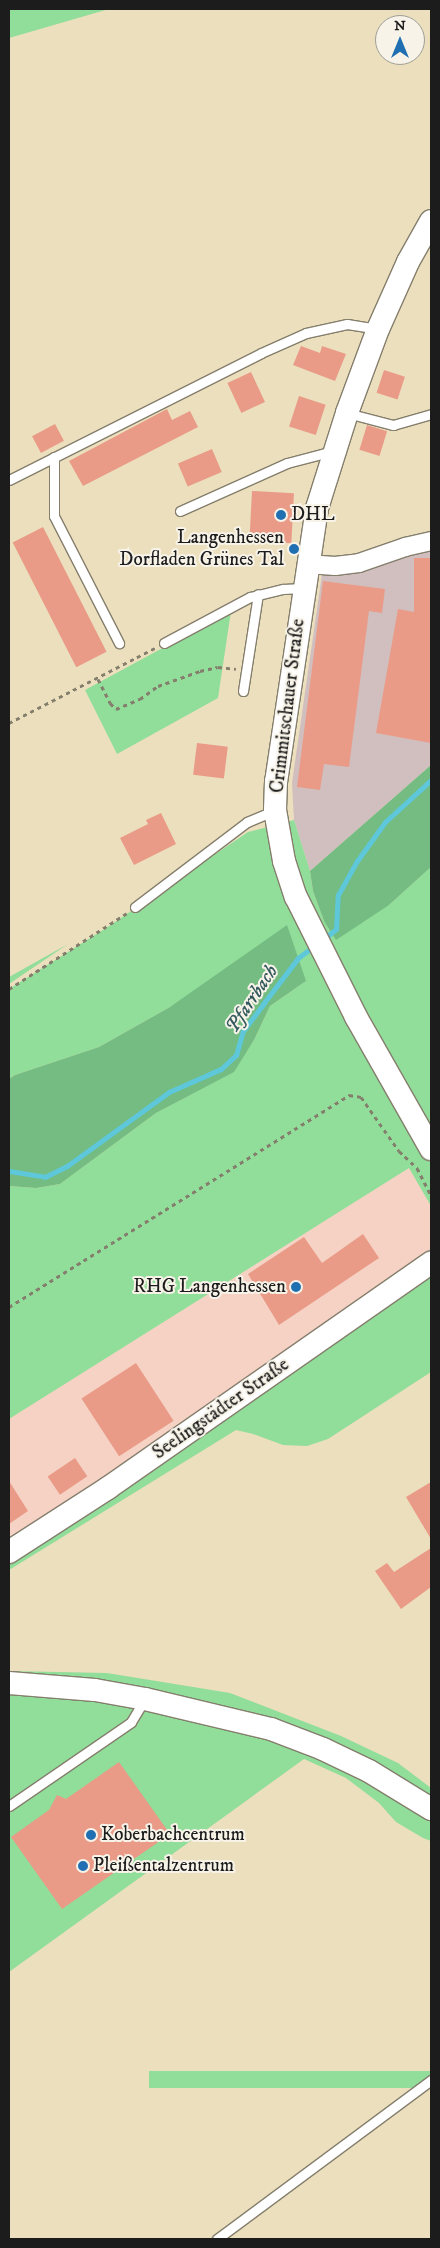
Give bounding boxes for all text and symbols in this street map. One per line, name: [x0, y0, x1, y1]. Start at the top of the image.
north arrow: [375, 15, 425, 65]
text: N: [394, 17, 406, 35]
place label: DHL: [291, 504, 335, 526]
marker: DHL: [275, 509, 287, 521]
place label: Langenhessen Dorfladen Grünes Tal: [119, 527, 284, 571]
marker: Langenhessen Dorfladen Grünes Tal: [288, 543, 300, 555]
street label: Crimmitschauer Straße: [266, 618, 310, 794]
water label: Pfarrbach: [221, 960, 283, 1038]
place label: RHG Langenhessen: [133, 1276, 286, 1298]
marker: RHG Langenhessen: [290, 1281, 302, 1293]
street label: Seelingstädter Straße: [148, 1353, 294, 1465]
place label: Koberbachcentrum: [101, 1824, 245, 1846]
marker: Koberbachcentrum: [85, 1829, 97, 1841]
place label: Pleißentalzentrum: [93, 1855, 234, 1877]
marker: Pleißentalzentrum: [77, 1860, 89, 1872]

